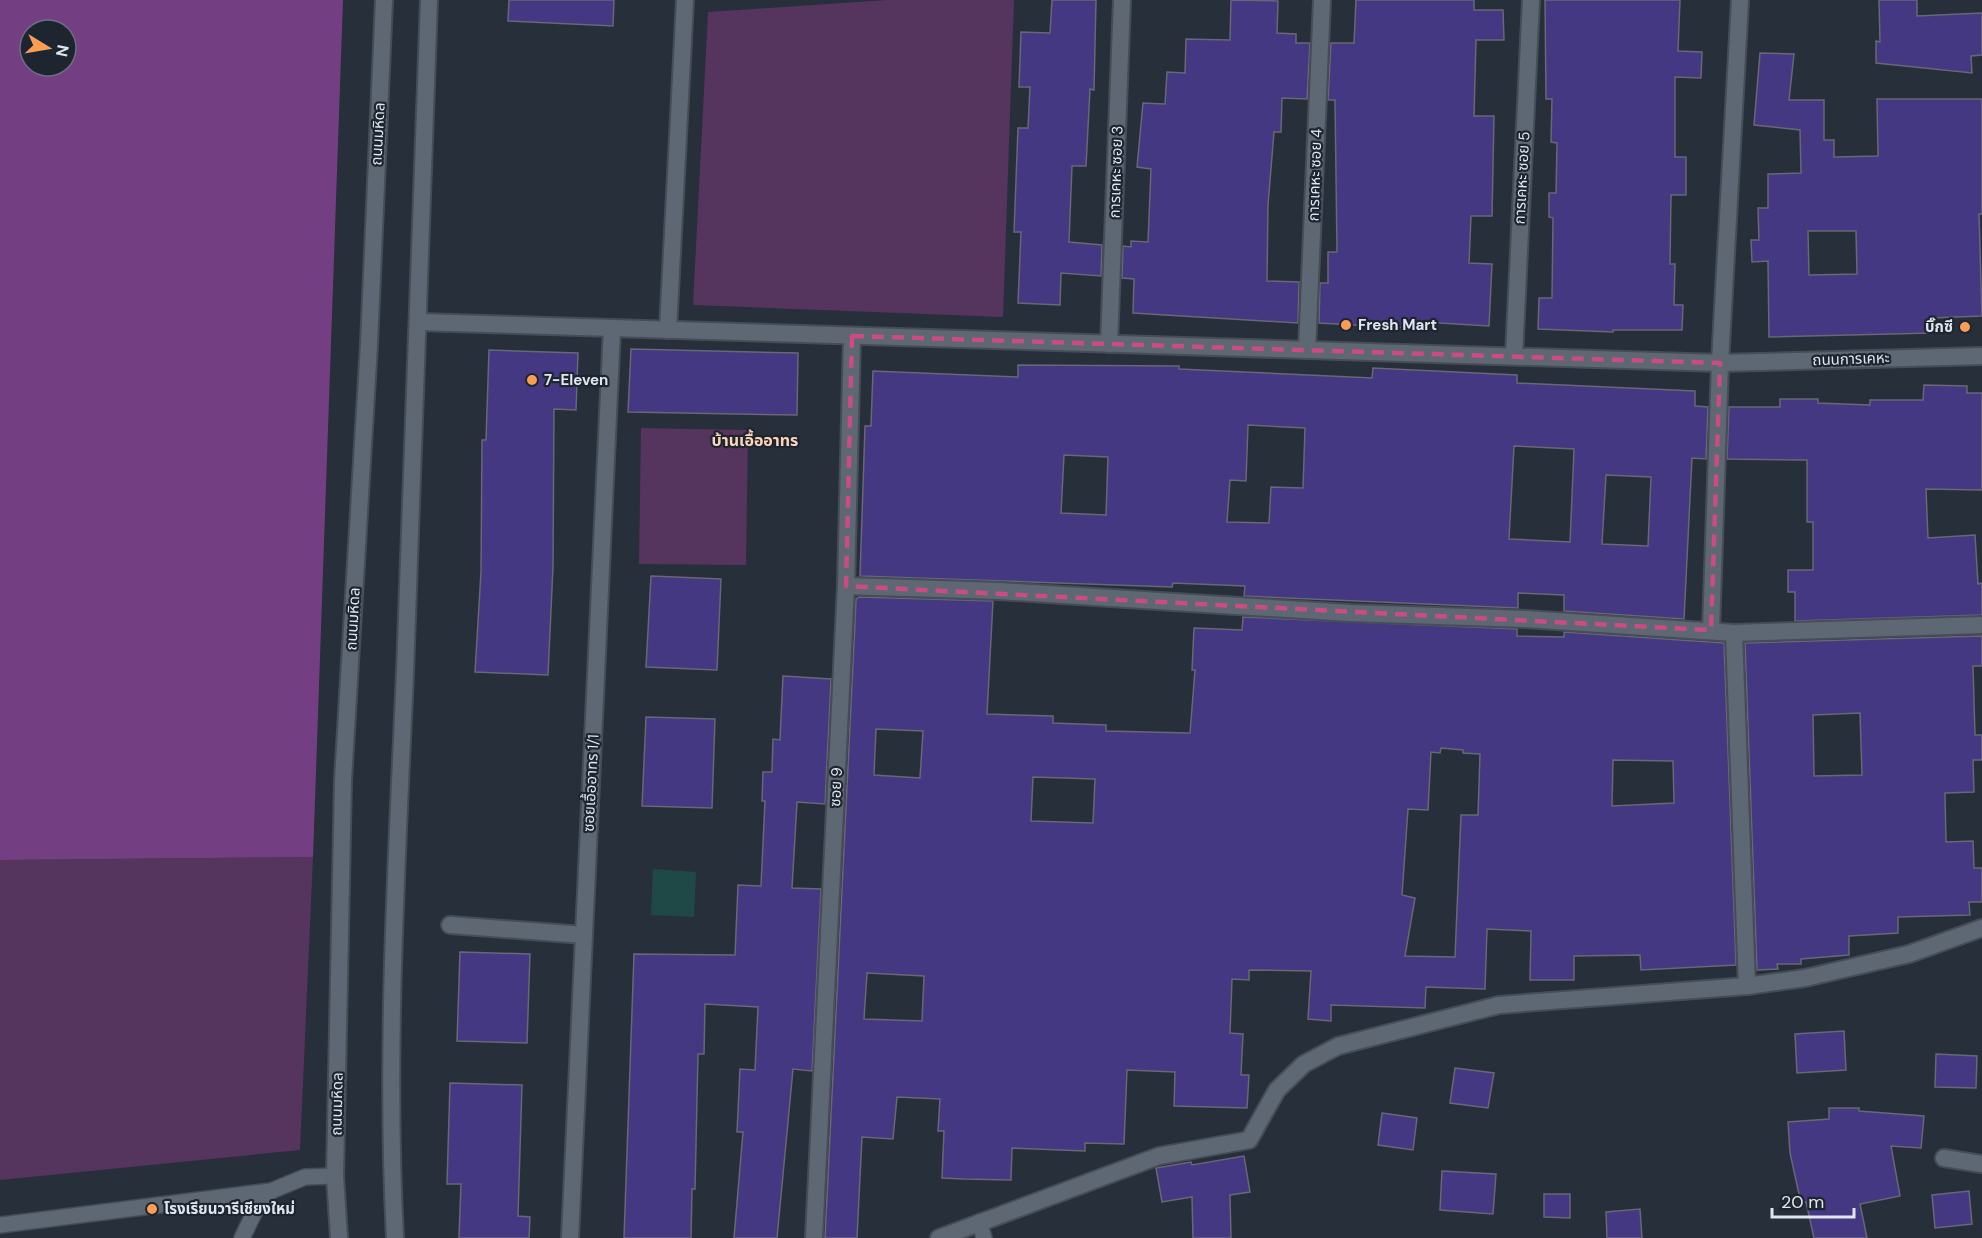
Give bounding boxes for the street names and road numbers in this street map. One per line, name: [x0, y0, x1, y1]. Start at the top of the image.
street label: ถนนมหิดล: [366, 102, 390, 166]
street label: การเคหะ ซอย 3: [1104, 125, 1128, 219]
street label: การเคหะ ซอย 4: [1303, 128, 1327, 222]
street label: การเคหะ ซอย 5: [1510, 131, 1534, 225]
street label: ถนนการเคหะ: [1812, 348, 1890, 370]
street label: ถนนมหิดล: [341, 587, 365, 651]
street label: ซอยเอื้ออาทร 1/1: [577, 734, 604, 832]
street label: ซอย 9: [825, 767, 847, 807]
street label: ถนนมหิดล: [326, 1072, 348, 1136]

